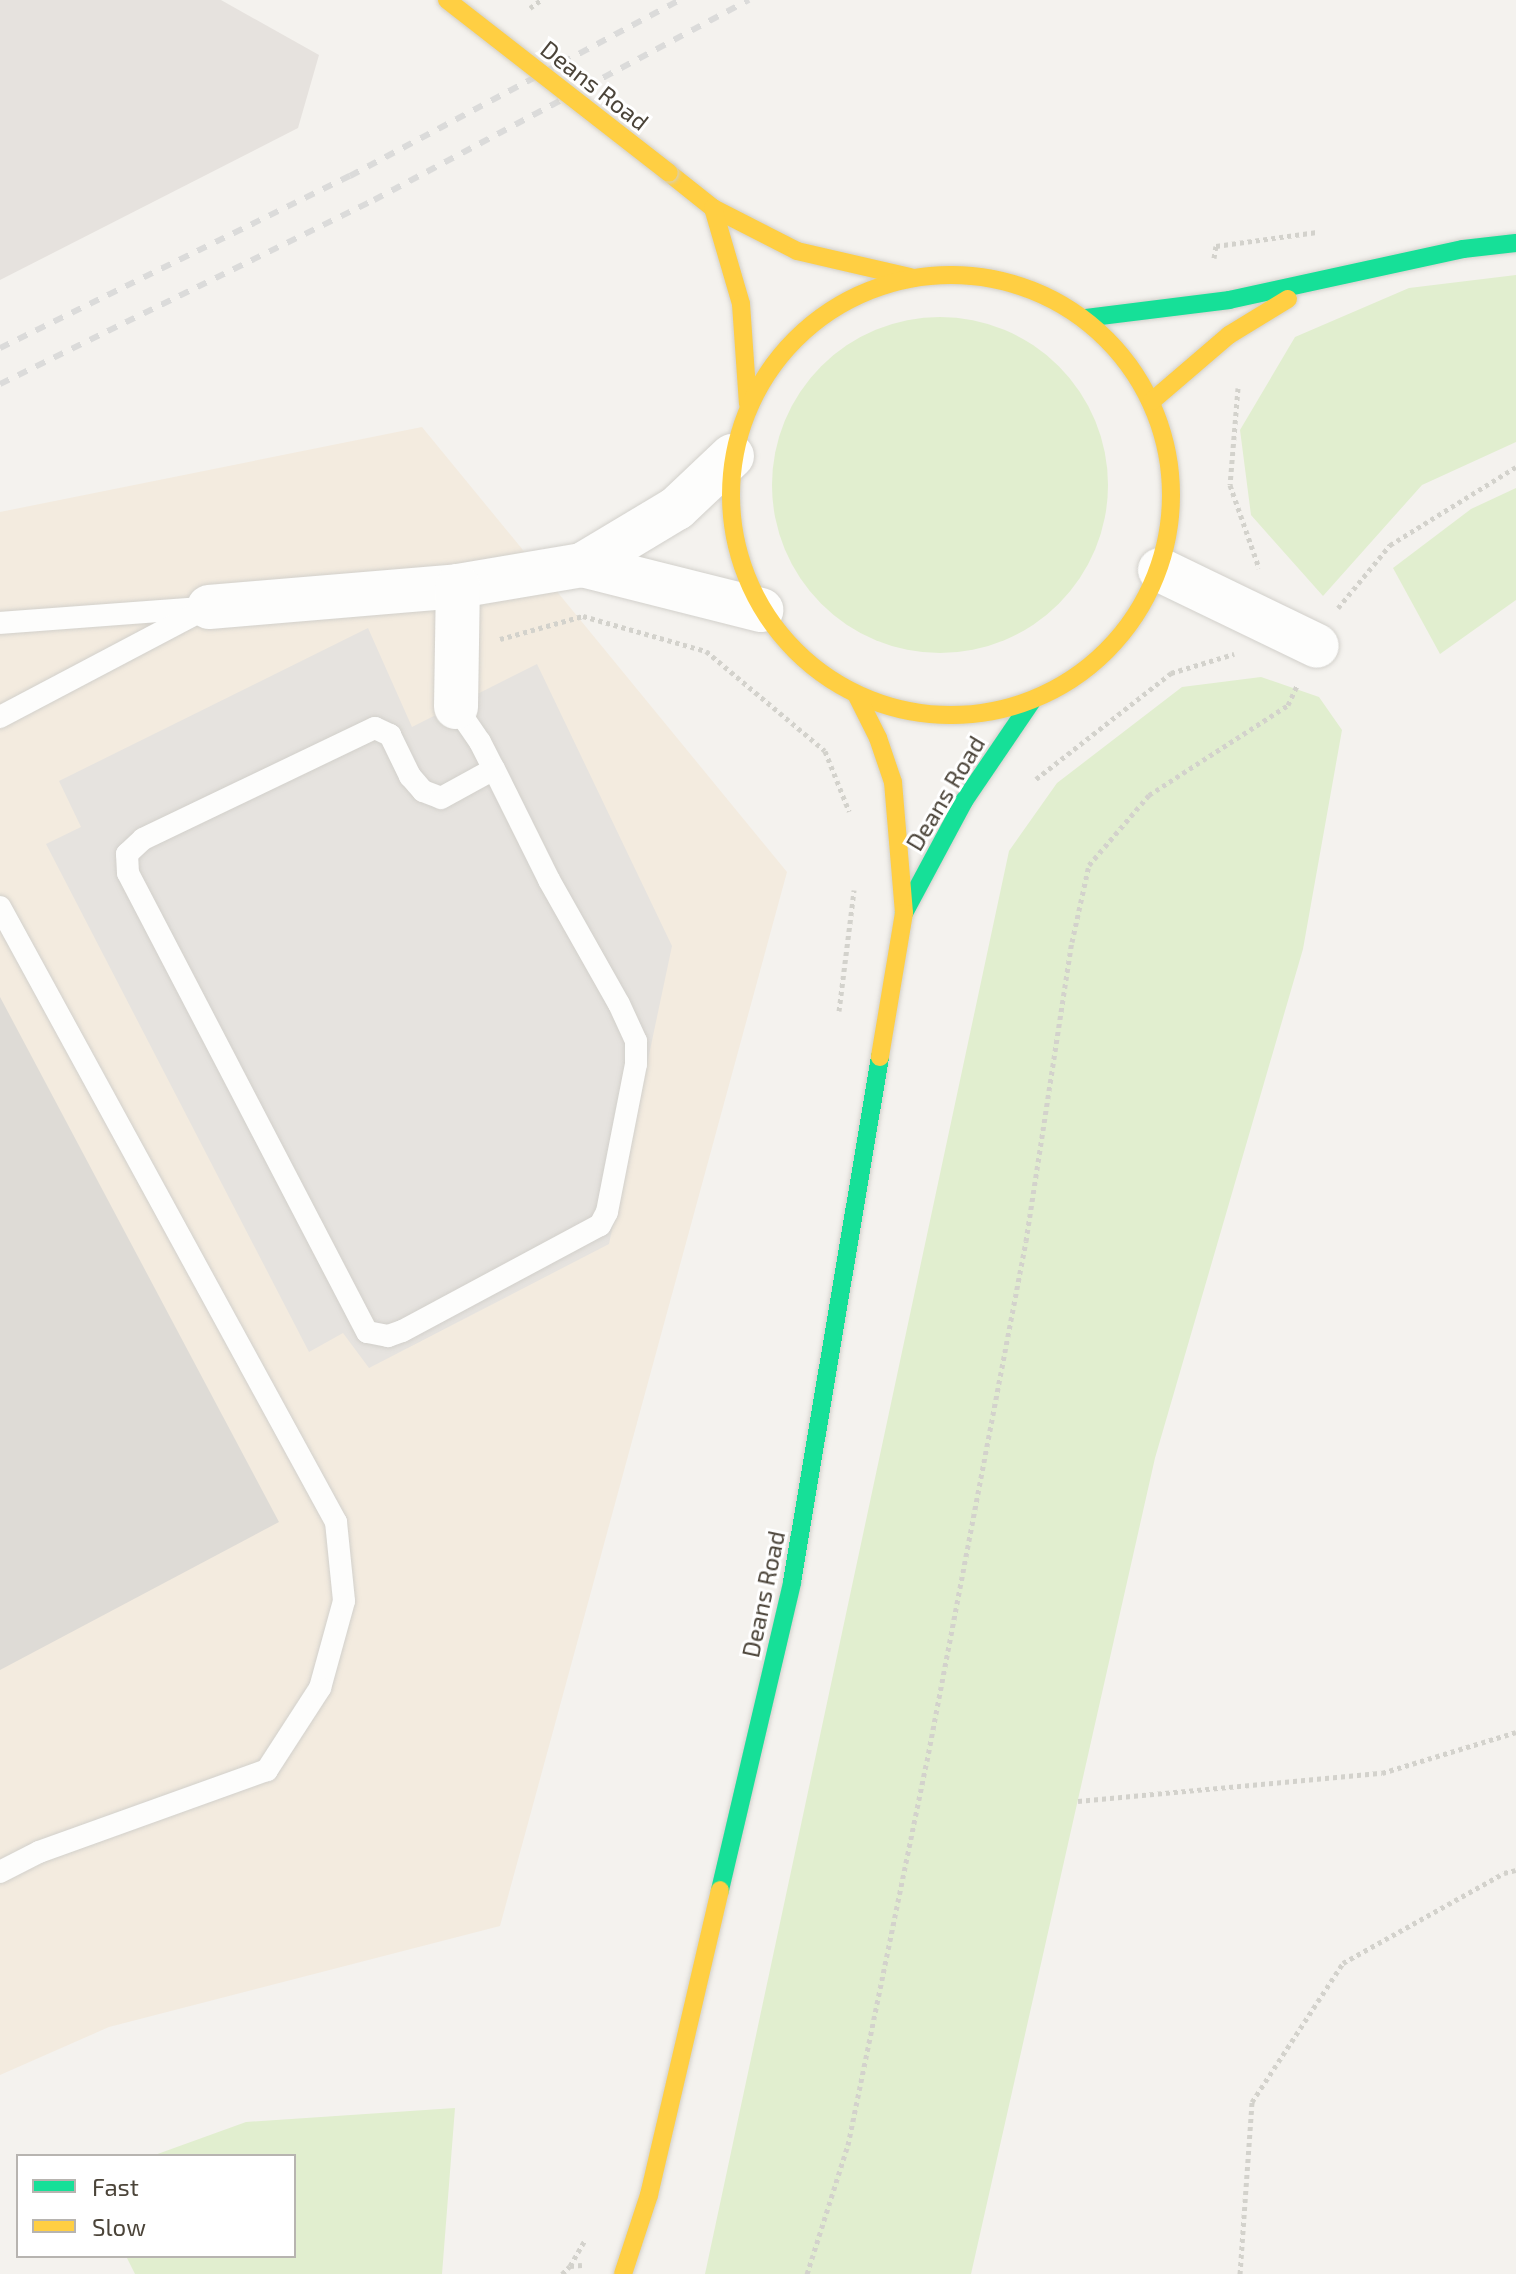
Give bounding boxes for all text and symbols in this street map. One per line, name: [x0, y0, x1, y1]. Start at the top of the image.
street label: Deans Road: [535, 34, 655, 136]
street label: Deans Road: [899, 730, 991, 856]
street label: Deans Road: [736, 1528, 790, 1660]
legend: [16, 2154, 296, 2258]
text: Fast: [92, 2172, 139, 2201]
text: Slow: [92, 2212, 146, 2241]

